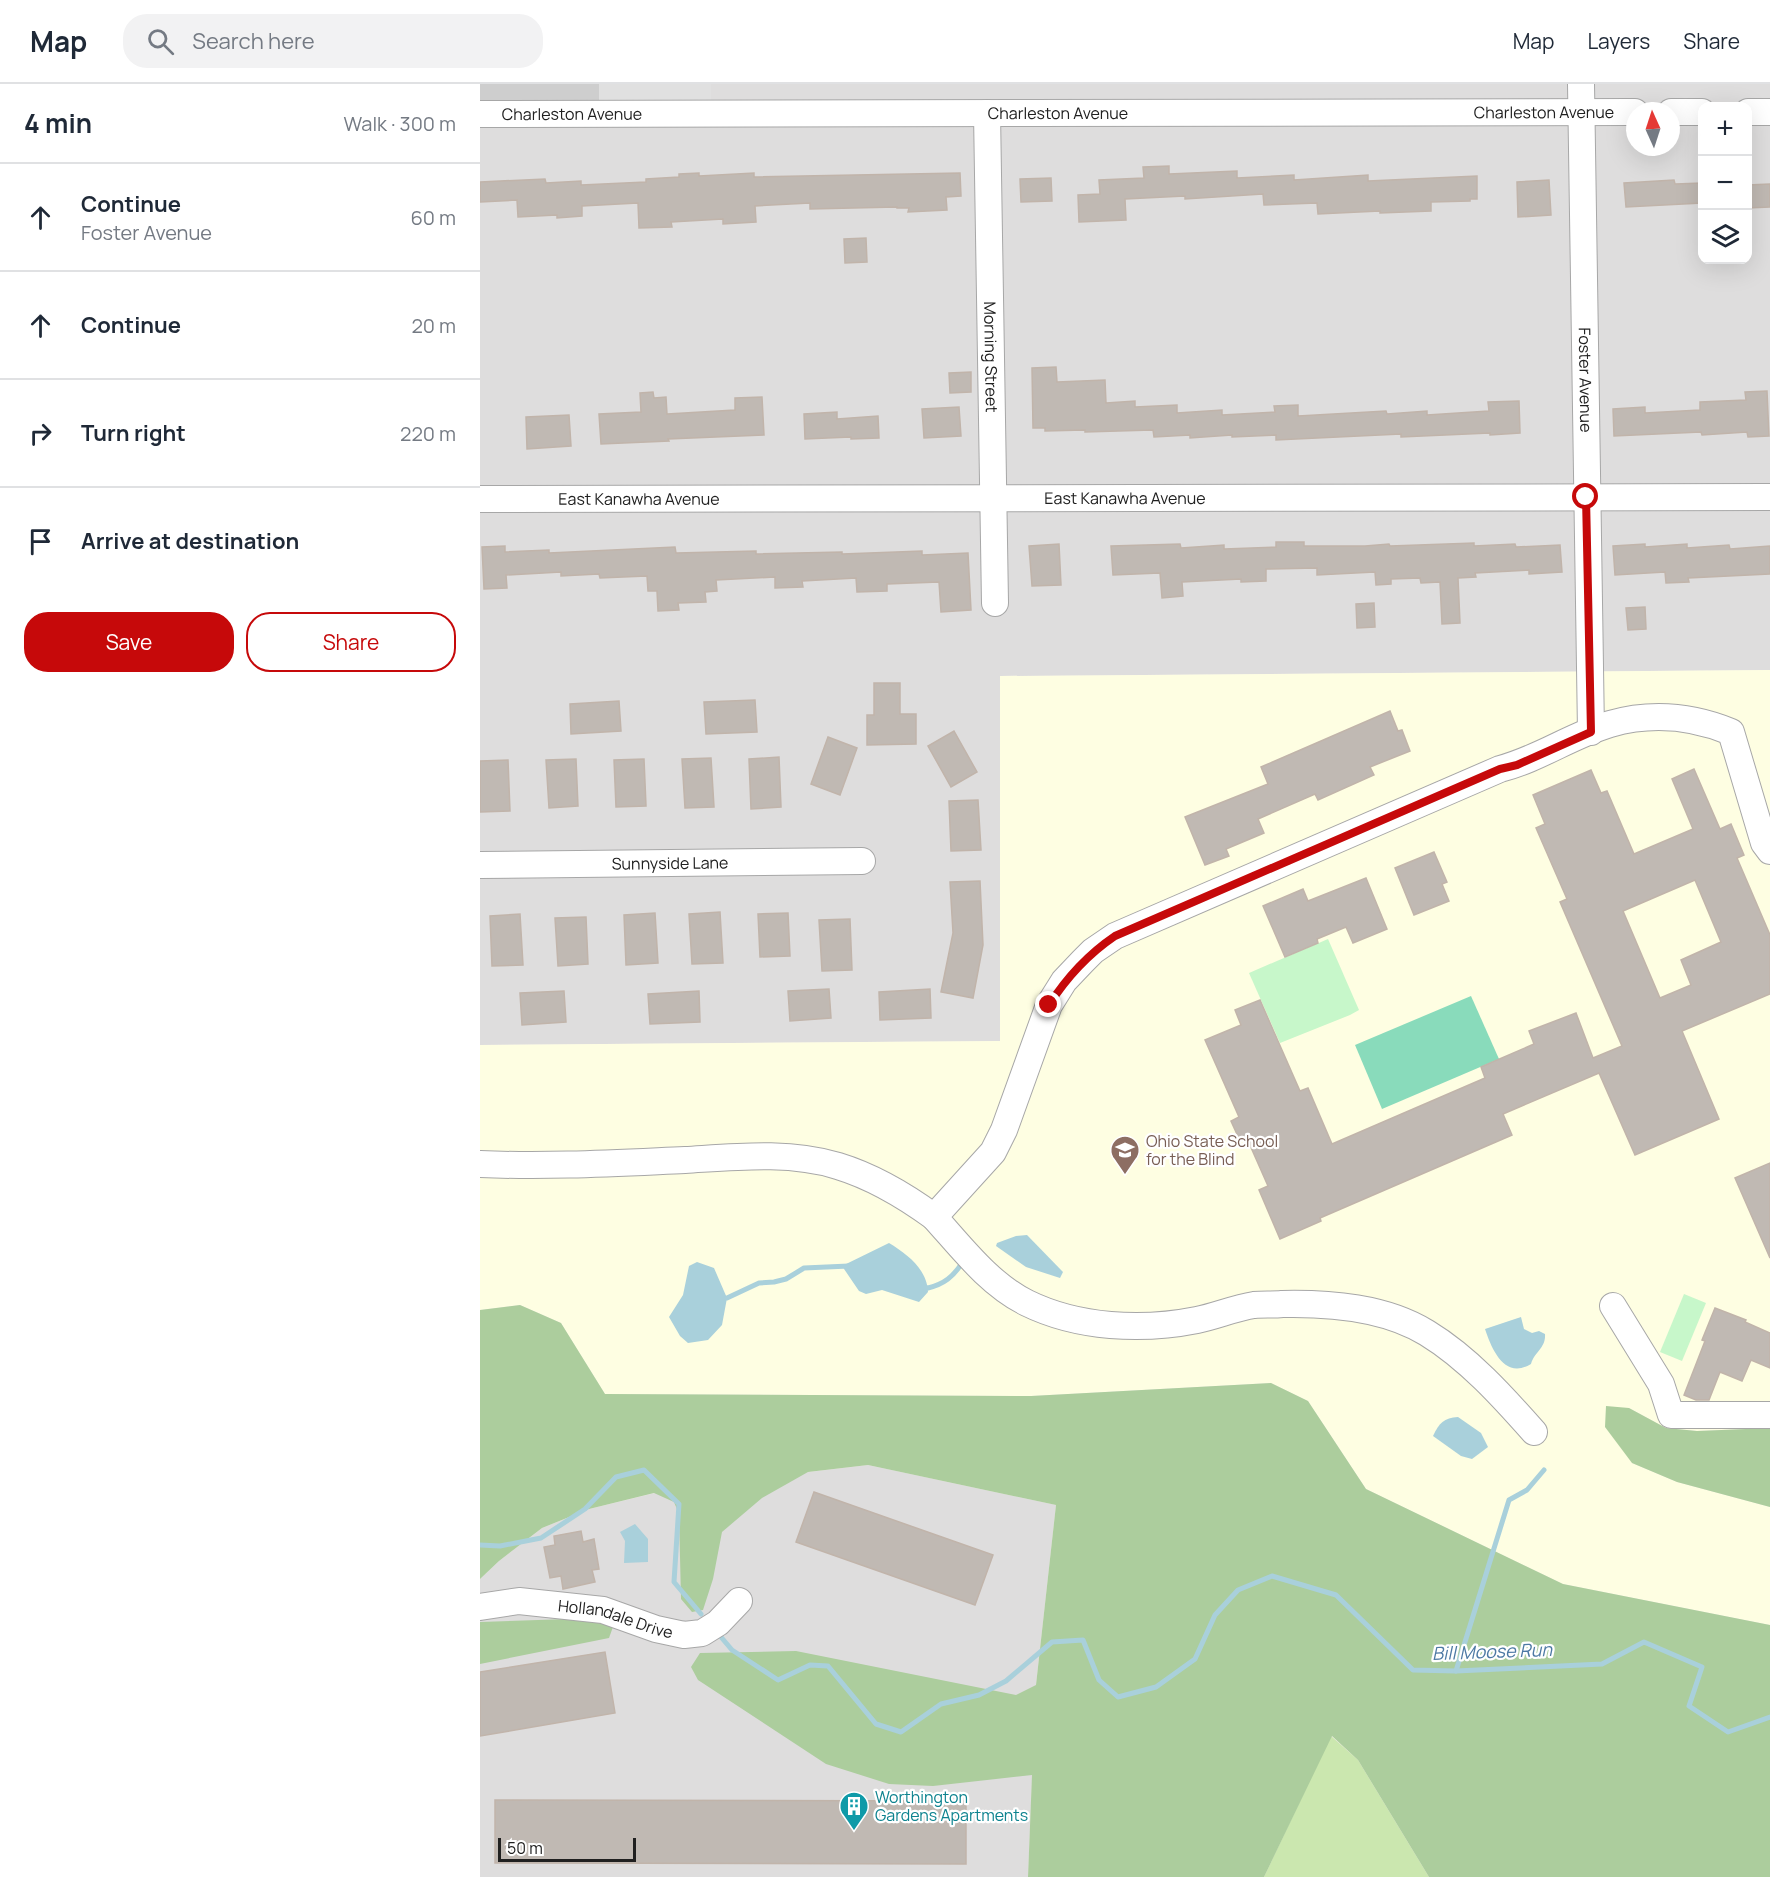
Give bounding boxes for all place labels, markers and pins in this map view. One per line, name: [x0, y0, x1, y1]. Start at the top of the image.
place label: Ohio State School for the Blind: [1146, 1130, 1278, 1170]
school or university icon: Ohio State School for the Blind: [1109, 1134, 1141, 1176]
place label: Worthington Gardens Apartments: [875, 1786, 1028, 1826]
building icon: Worthington Gardens Apartments: [838, 1790, 870, 1832]

